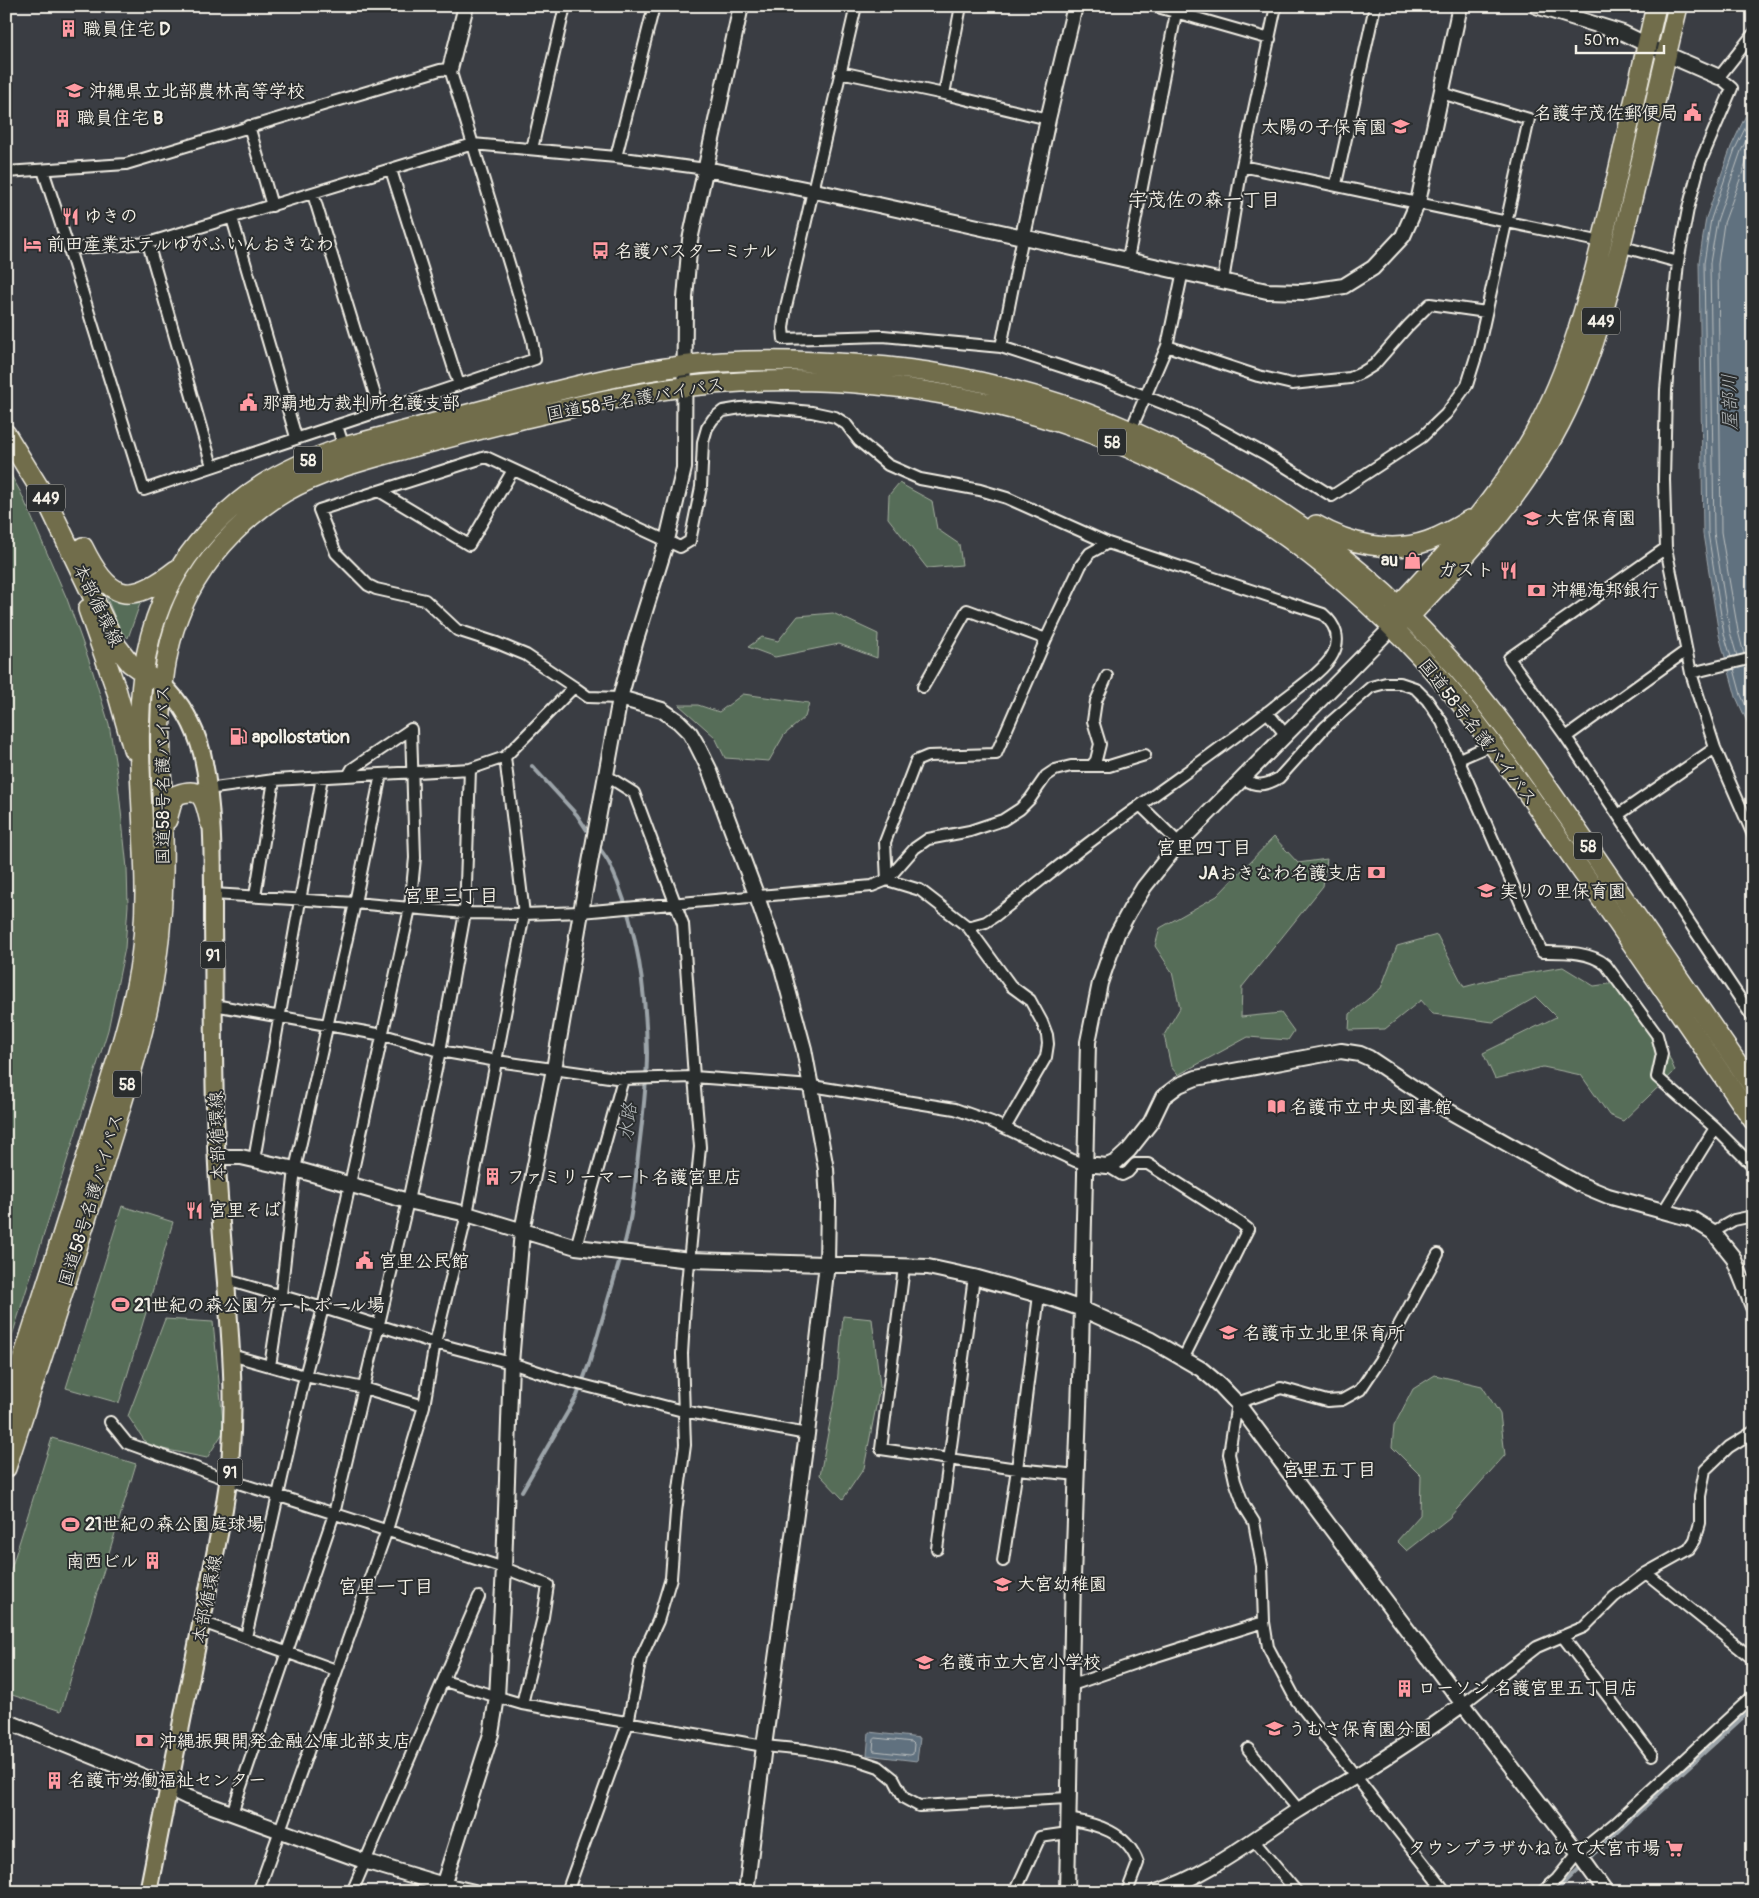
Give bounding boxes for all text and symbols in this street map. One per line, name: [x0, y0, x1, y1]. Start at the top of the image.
place label: 職員住宅 D: [83, 18, 170, 41]
building icon: 職員住宅 D: [59, 19, 79, 39]
scale bar: [1576, 22, 1664, 54]
text: 50 m: [1584, 31, 1619, 50]
place label: 沖縄県立北部農林高等学校: [89, 80, 305, 103]
school or university icon: 沖縄県立北部農林高等学校: [65, 81, 85, 101]
place label: 名護宇茂佐郵便局: [1534, 102, 1678, 125]
public building icon: 名護宇茂佐郵便局: [1682, 103, 1702, 123]
place label: 職員住宅 B: [77, 107, 163, 130]
building icon: 職員住宅 B: [53, 108, 73, 128]
place label: 太陽の子保育園: [1261, 116, 1387, 139]
school or university icon: 太陽の子保育園: [1391, 117, 1411, 137]
district label: 宇茂佐の森一丁目: [1128, 188, 1280, 212]
place label: ゆきの: [84, 205, 138, 228]
restaurant icon: ゆきの: [60, 206, 80, 226]
place label: 前田産業ホテルゆがふいんおきなわ: [47, 233, 334, 256]
hotel icon: 前田産業ホテルゆがふいんおきなわ: [23, 234, 43, 254]
place label: 名護バスターミナル: [615, 240, 777, 263]
bus stop icon: 名護バスターミナル: [591, 241, 611, 261]
road number: 449: [1582, 308, 1620, 334]
street label: 国道58号名護バイパス: [544, 372, 726, 426]
water label: 屋部川: [1718, 373, 1742, 431]
place label: 那覇地方裁判所名護支部: [262, 392, 460, 415]
public building icon: 那覇地方裁判所名護支部: [238, 393, 258, 413]
road number: 58: [1098, 428, 1126, 456]
road number: 58: [294, 446, 322, 474]
road number: 449: [27, 484, 65, 512]
place label: 大宮保育園: [1546, 507, 1636, 530]
school or university icon: 大宮保育園: [1522, 508, 1542, 528]
place label: au: [1381, 549, 1398, 572]
shop icon: au: [1402, 550, 1422, 570]
place label: ガスト: [1438, 559, 1494, 582]
street label: 本部循環線: [67, 560, 128, 651]
restaurant icon: ガスト: [1498, 560, 1518, 580]
place label: 沖縄海邦銀行: [1551, 579, 1659, 602]
bank icon: 沖縄海邦銀行: [1527, 580, 1547, 600]
street label: 国道58号名護バイパス: [1413, 654, 1542, 810]
street label: 国道58号名護バイパス: [152, 685, 175, 865]
place label: apollostation: [252, 726, 350, 749]
fuel station icon: apollostation: [228, 727, 248, 747]
road number: 58: [1574, 832, 1602, 859]
district label: 宮里四丁目: [1156, 836, 1252, 860]
place label: JAおきなわ名護支店: [1199, 862, 1363, 885]
bank icon: JAおきなわ名護支店: [1367, 863, 1387, 883]
place label: 実りの里保育園: [1500, 880, 1626, 903]
school or university icon: 実りの里保育園: [1476, 881, 1496, 901]
district label: 宮里三丁目: [403, 884, 499, 908]
road number: 91: [200, 942, 226, 968]
road number: 58: [113, 1070, 141, 1098]
street label: 本部循環線: [204, 1091, 231, 1181]
place label: 名護市立中央図書館: [1290, 1096, 1452, 1119]
library icon: 名護市立中央図書館: [1266, 1097, 1286, 1117]
water label: 水路: [614, 1101, 642, 1142]
street label: 国道58号名護バイパス: [54, 1110, 129, 1290]
place label: ファミリーマート名護宮里店: [507, 1166, 742, 1189]
building icon: ファミリーマート名護宮里店: [483, 1167, 503, 1187]
place label: 宮里そば: [209, 1199, 281, 1222]
restaurant icon: 宮里そば: [185, 1200, 205, 1220]
place label: 宮里公民館: [379, 1250, 469, 1273]
public building icon: 宮里公民館: [355, 1251, 375, 1271]
place label: 21世紀の森公園ゲートボール場: [134, 1294, 384, 1317]
sports icon: 21世紀の森公園ゲートボール場: [110, 1295, 130, 1315]
place label: 名護市立北里保育所: [1243, 1322, 1405, 1345]
school or university icon: 名護市立北里保育所: [1219, 1323, 1239, 1343]
road number: 91: [218, 1458, 242, 1485]
district label: 宮里五丁目: [1281, 1458, 1377, 1482]
place label: 21世紀の森公園庭球場: [85, 1513, 264, 1536]
sports icon: 21世紀の森公園庭球場: [61, 1514, 81, 1534]
place label: 南西ビル: [66, 1550, 138, 1573]
building icon: 南西ビル: [142, 1551, 162, 1571]
street label: 本部循環線: [188, 1553, 227, 1645]
place label: 大宮幼稚園: [1017, 1573, 1107, 1596]
school or university icon: 大宮幼稚園: [993, 1574, 1013, 1594]
district label: 宮里一丁目: [338, 1575, 434, 1599]
place label: 名護市立大宮小学校: [939, 1651, 1101, 1674]
school or university icon: 名護市立大宮小学校: [915, 1652, 935, 1672]
place label: ローソン 名護宮里五丁目店: [1418, 1677, 1638, 1700]
building icon: ローソン 名護宮里五丁目店: [1394, 1678, 1414, 1698]
place label: うむさ保育園分園: [1288, 1718, 1432, 1741]
school or university icon: うむさ保育園分園: [1264, 1719, 1284, 1739]
place label: 沖縄振興開発金融公庫北部支店: [159, 1730, 411, 1753]
bank icon: 沖縄振興開発金融公庫北部支店: [135, 1731, 155, 1751]
place label: 名護市労働福祉センター: [68, 1769, 266, 1792]
building icon: 名護市労働福祉センター: [44, 1770, 64, 1790]
place label: タウンプラザかねひで大宮市場: [1408, 1837, 1660, 1860]
supermarket icon: タウンプラザかねひで大宮市場: [1664, 1838, 1684, 1858]

